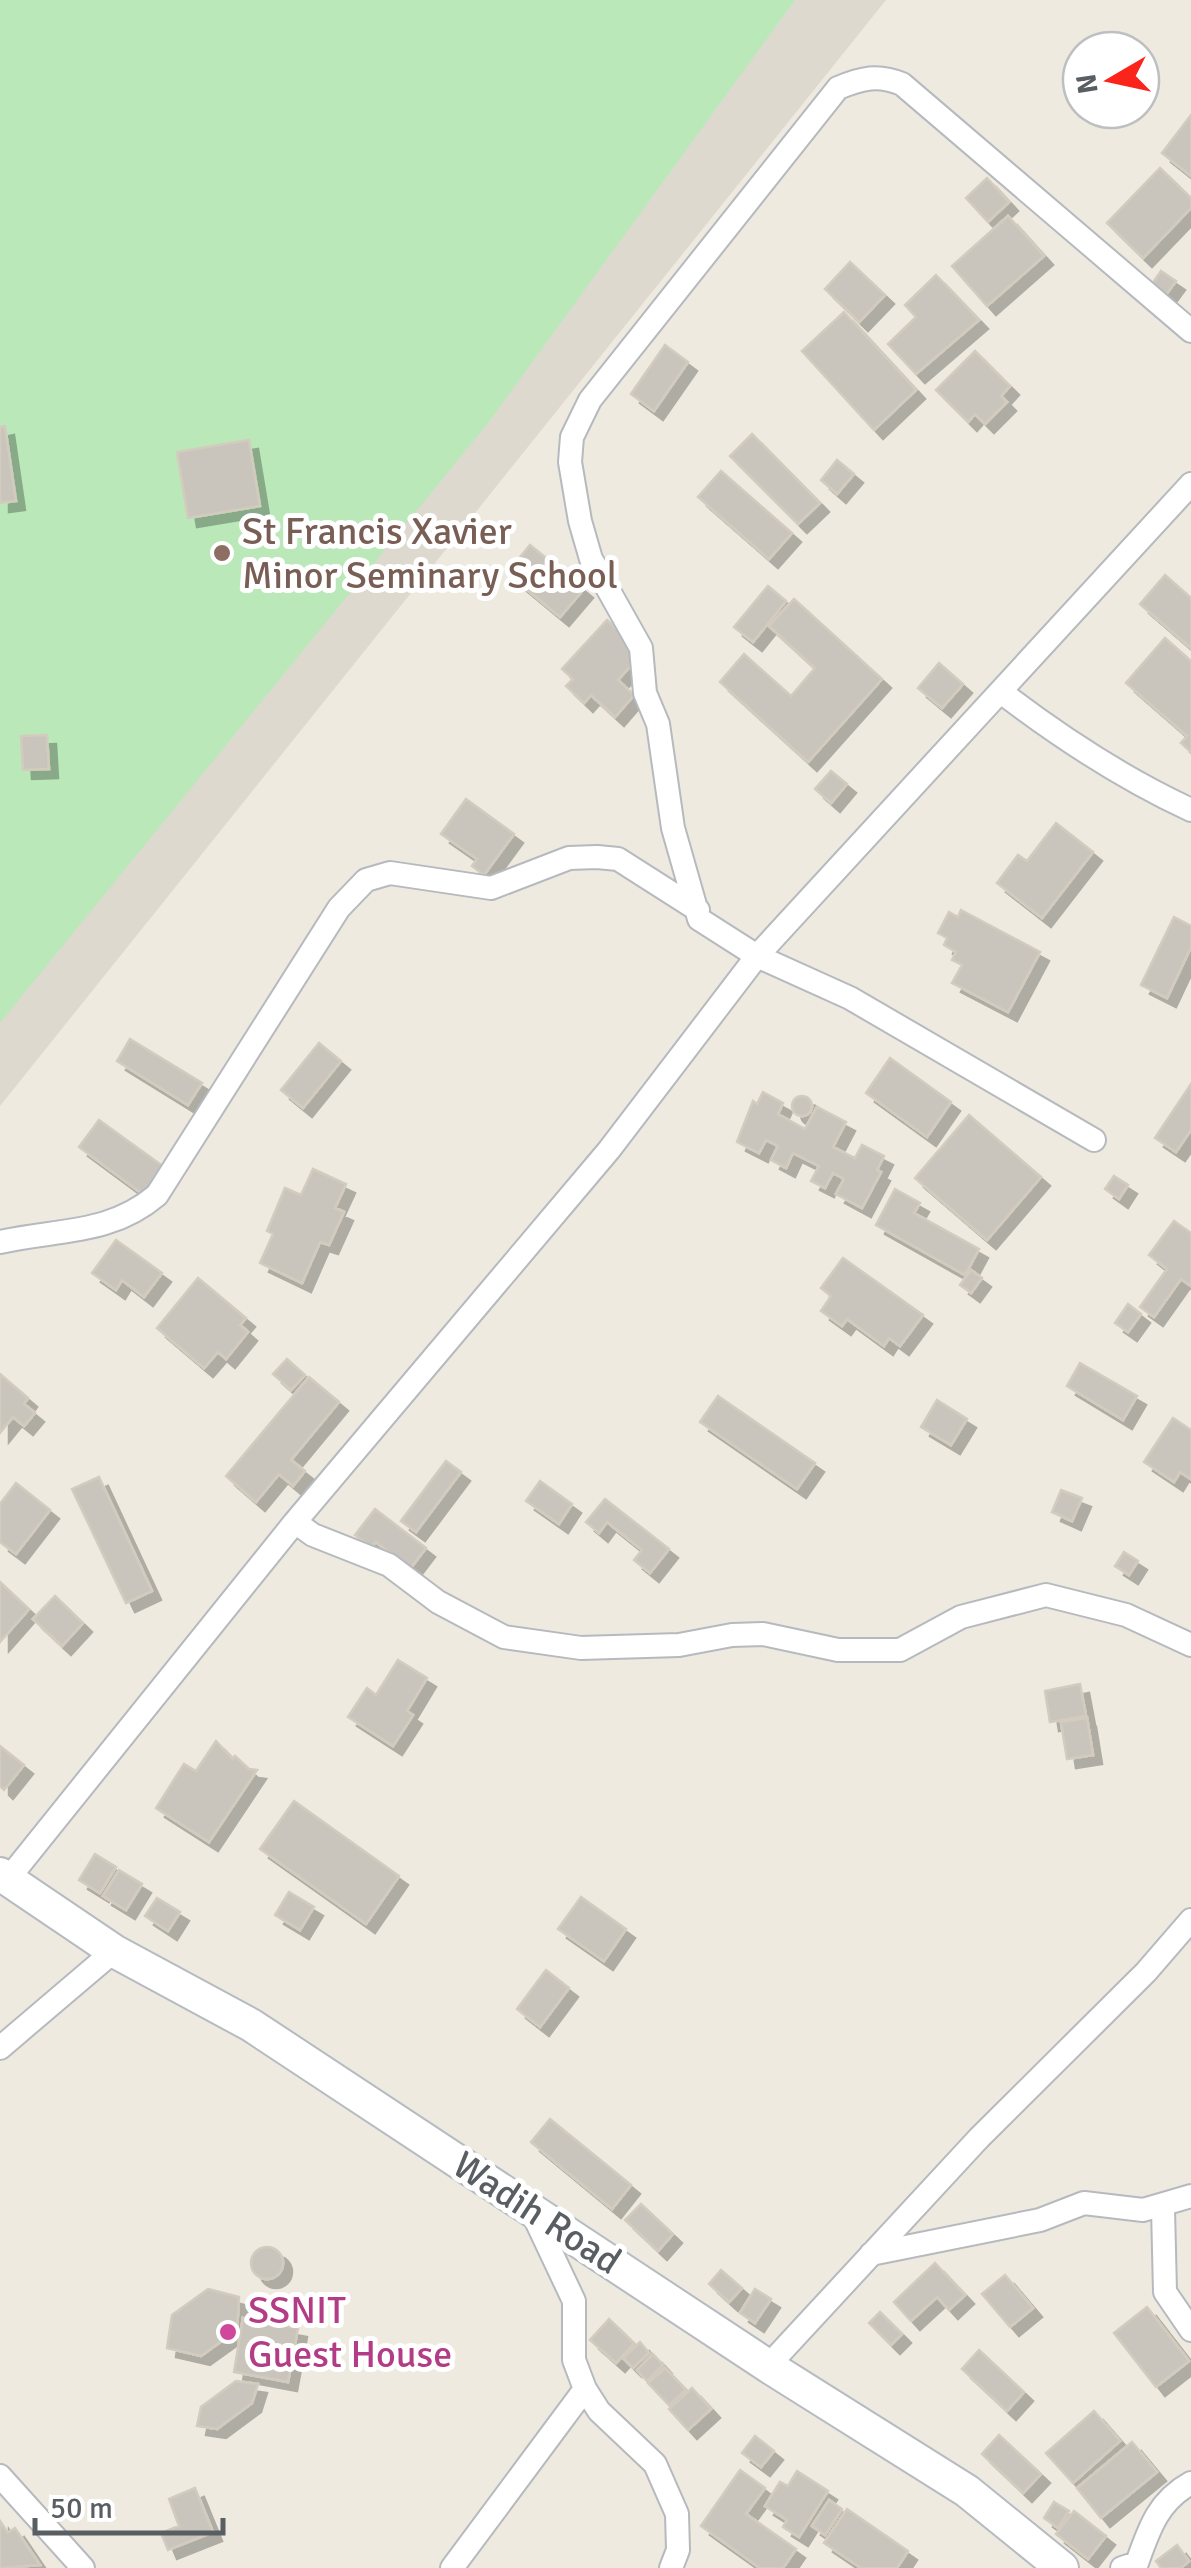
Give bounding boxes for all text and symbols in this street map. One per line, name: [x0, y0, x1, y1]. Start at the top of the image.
north arrow: [1061, 30, 1161, 130]
text: N: [1069, 71, 1106, 96]
place label: St Francis Xavier Minor Seminary School: [242, 508, 618, 599]
marker: St Francis Xavier Minor Seminary School: [211, 542, 233, 564]
street label: Wadih Road: [444, 2141, 630, 2285]
place label: SSNIT Guest House: [248, 2287, 452, 2378]
marker: SSNIT Guest House: [217, 2321, 239, 2343]
scale bar: [35, 2473, 222, 2535]
text: 50 m: [50, 2490, 113, 2527]

